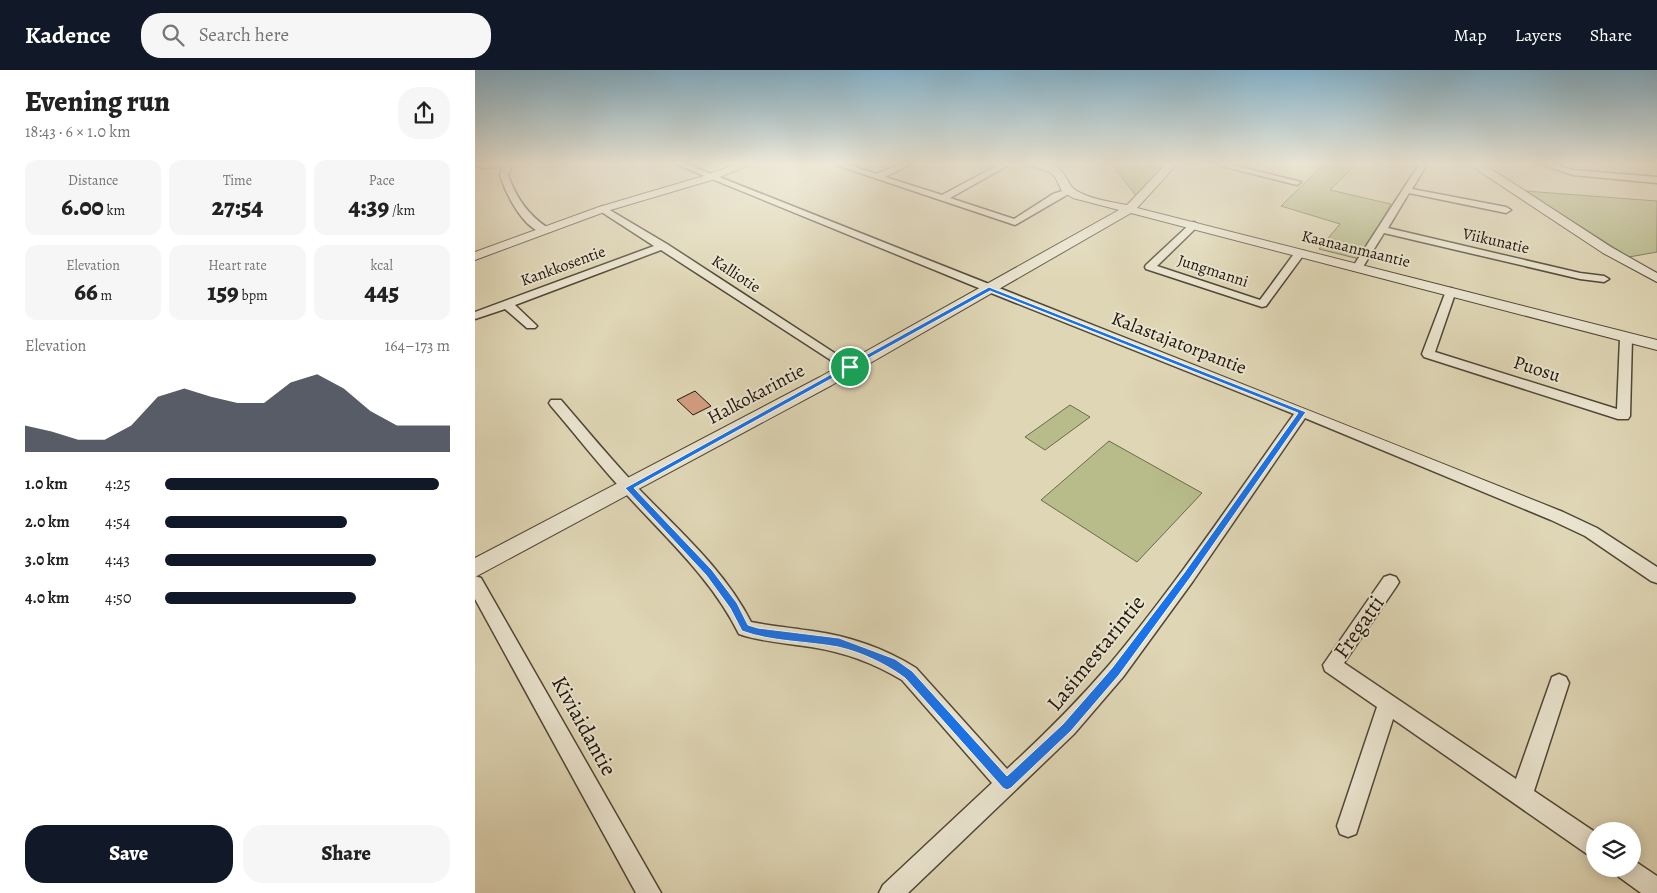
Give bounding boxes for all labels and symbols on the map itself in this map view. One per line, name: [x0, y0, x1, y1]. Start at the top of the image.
street label: Viikunatie: [1459, 222, 1532, 259]
street label: Kaanaanmaantie: [1299, 225, 1413, 273]
street label: Kankkosentie: [517, 240, 609, 292]
street label: Jungmanni: [1175, 249, 1251, 293]
street label: Kalliotie: [707, 250, 765, 298]
street label: Kalastajatorpantie: [1108, 305, 1250, 381]
pin: [829, 346, 871, 388]
street label: Puosu: [1510, 349, 1565, 389]
street label: Halkokarintie: [703, 357, 809, 431]
street label: Lasimestarintie: [1040, 589, 1152, 717]
street label: Fregatti: [1327, 590, 1391, 664]
street label: Kiviaidantie: [544, 671, 624, 781]

